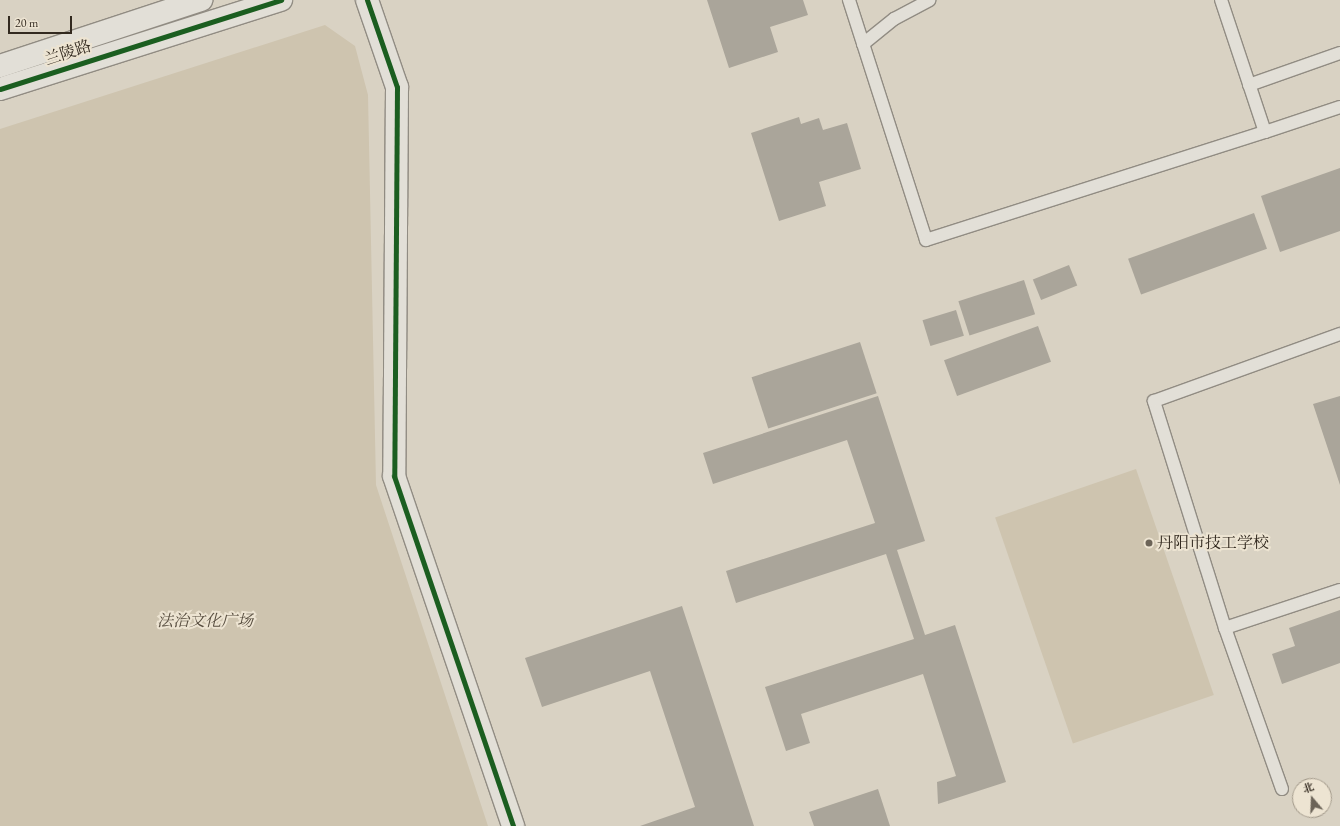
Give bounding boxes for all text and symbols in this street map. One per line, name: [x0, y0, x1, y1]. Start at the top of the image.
scale bar: [10, 8, 74, 34]
text: 20 m: [15, 15, 38, 31]
street label: 兰陵路: [42, 36, 94, 70]
place label: 丹阳市技工学校: [1157, 533, 1269, 553]
marker: 丹阳市技工学校: [1144, 538, 1154, 548]
park label: 法治文化广场: [157, 611, 253, 631]
north arrow: [1292, 778, 1332, 818]
text: 北: [1301, 779, 1316, 796]

